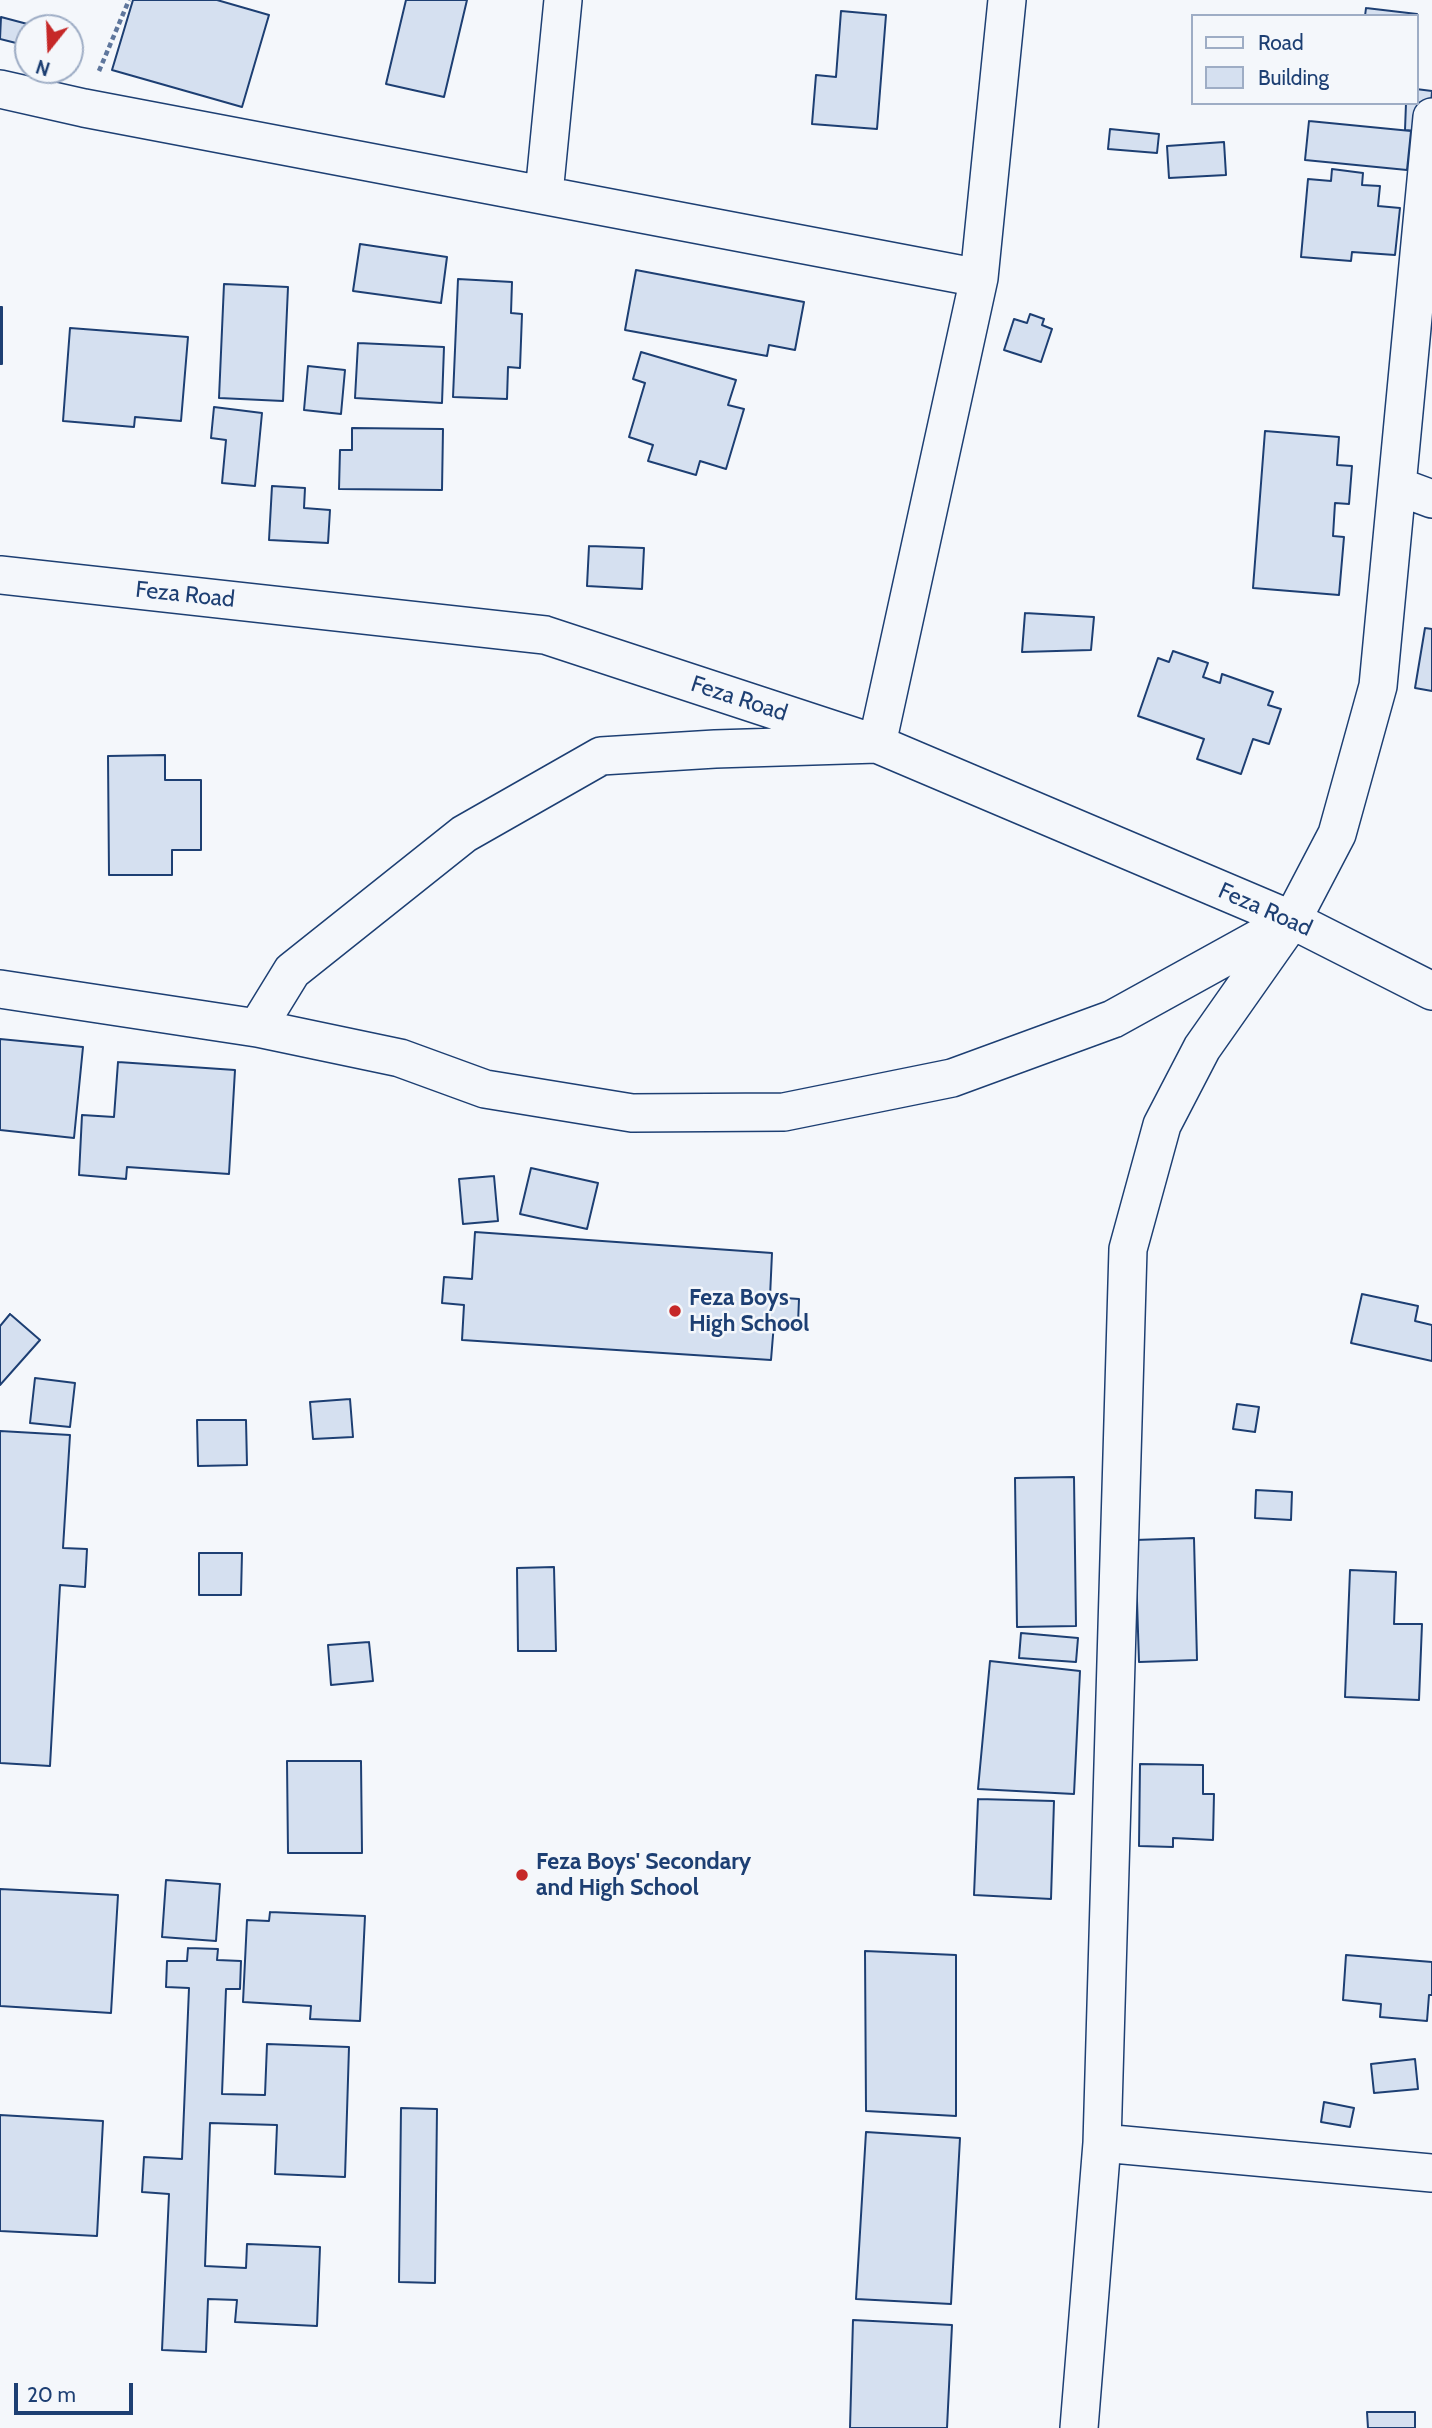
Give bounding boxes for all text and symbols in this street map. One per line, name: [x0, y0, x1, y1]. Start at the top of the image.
north arrow: [14, 14, 84, 84]
legend: [1190, 14, 1418, 105]
text: Road: [1258, 30, 1304, 55]
text: N: [33, 55, 53, 81]
text: Building: [1258, 65, 1329, 90]
street label: Feza Road: [134, 576, 236, 614]
street label: Feza Road: [687, 670, 791, 728]
street label: Feza Road: [1214, 877, 1316, 943]
place label: Feza Boys High School: [689, 1284, 809, 1338]
marker: Feza Boys High School: [667, 1303, 683, 1319]
place label: Feza Boys' Secondary and High School: [536, 1848, 751, 1902]
marker: Feza Boys' Secondary and High School: [514, 1867, 530, 1883]
scale bar: [18, 2368, 136, 2412]
text: 20 m: [27, 2382, 76, 2407]

